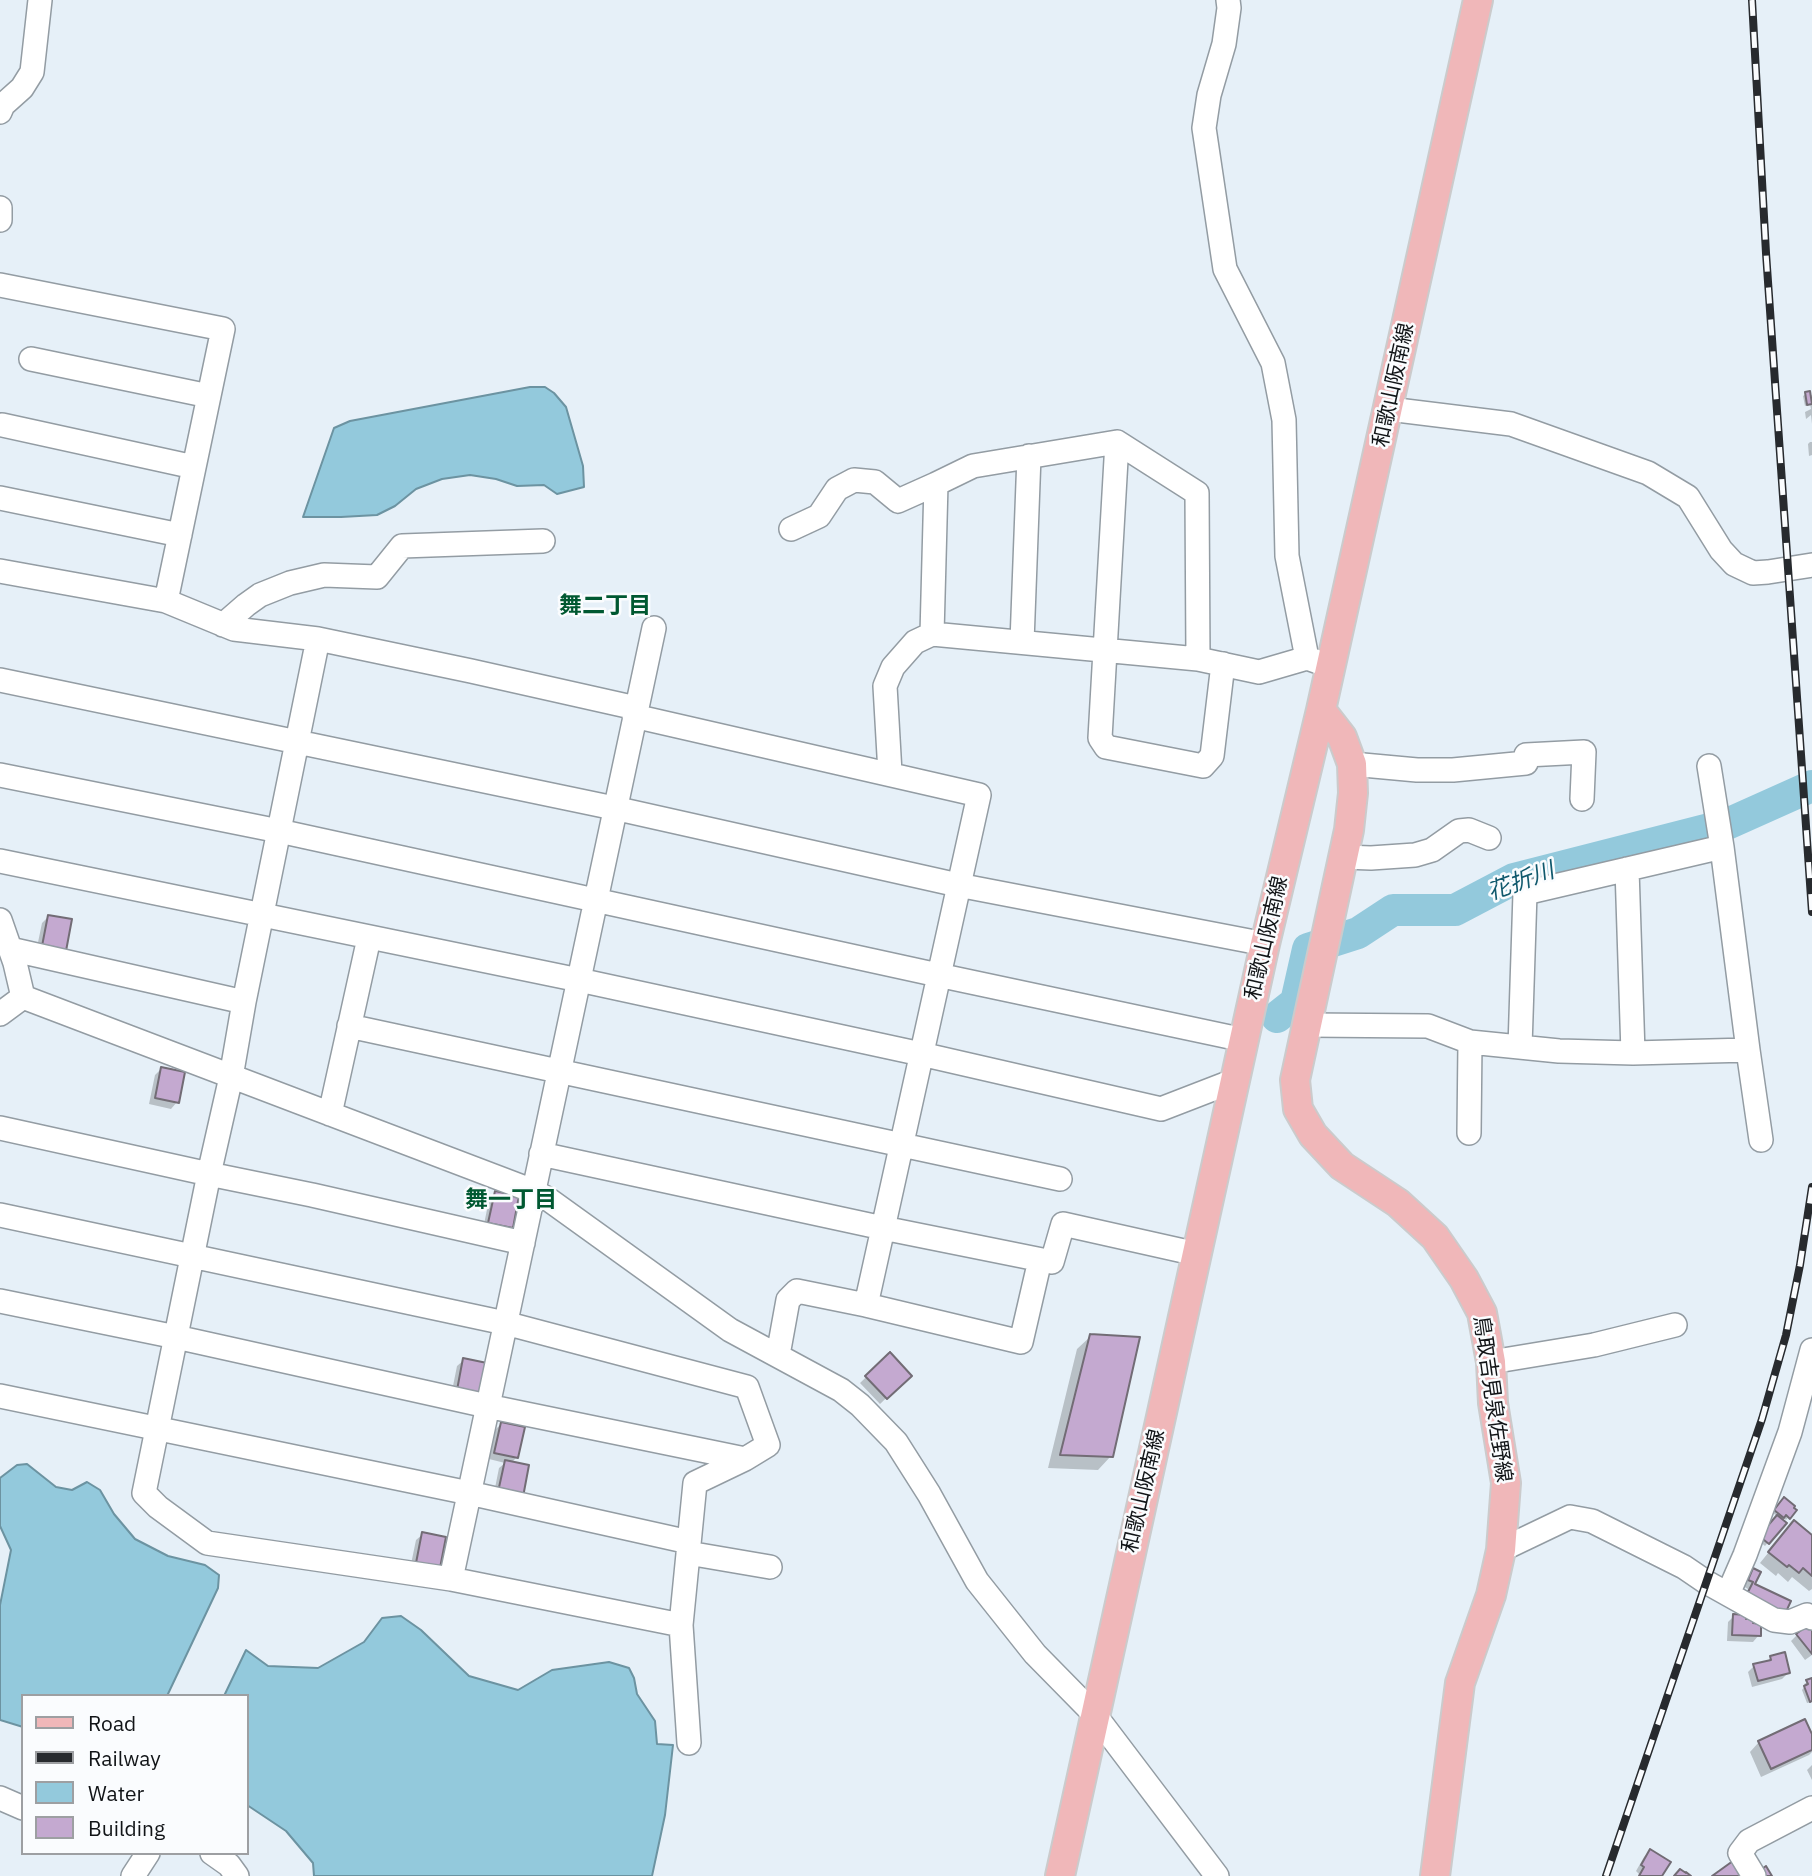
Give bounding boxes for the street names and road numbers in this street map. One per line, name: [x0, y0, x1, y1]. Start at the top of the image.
street label: 和歌山阪南線: [1369, 321, 1419, 449]
street label: 和歌山阪南線: [1241, 874, 1293, 1002]
street label: 鳥取吉見泉佐野線: [1468, 1314, 1516, 1484]
street label: 和歌山阪南線: [1118, 1427, 1170, 1555]

